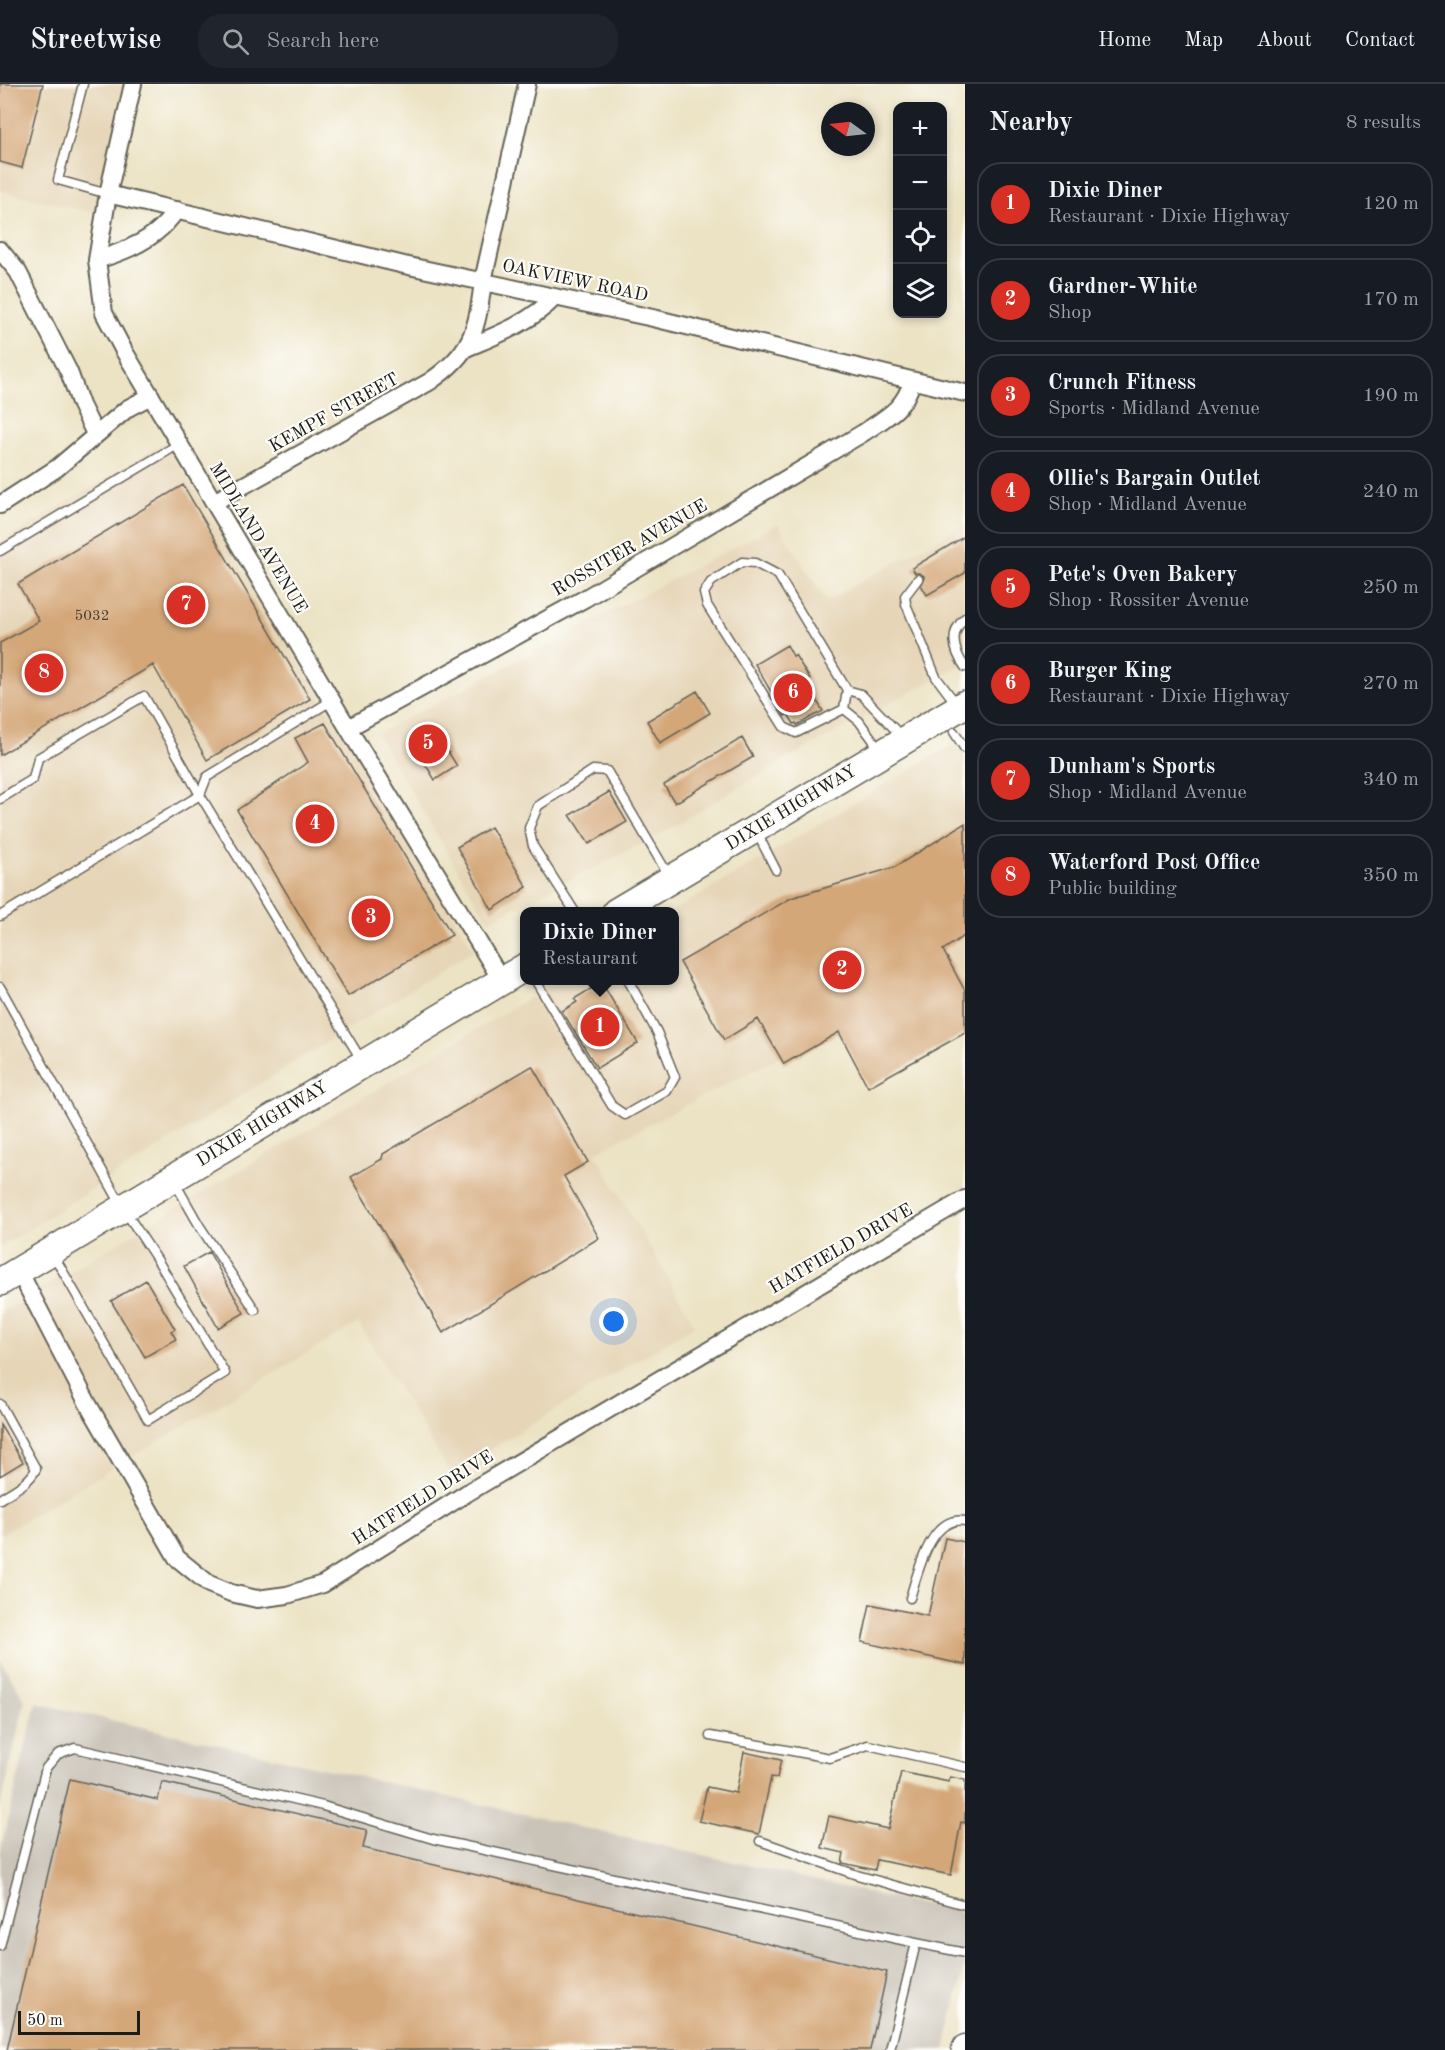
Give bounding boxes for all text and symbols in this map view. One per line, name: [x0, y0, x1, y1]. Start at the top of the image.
search box: [198, 14, 618, 68]
icon: search: [219, 25, 252, 58]
text: Streetwise: [30, 27, 162, 55]
text: Search here: [267, 30, 379, 52]
text: Home: [1098, 30, 1151, 51]
text: Map: [1184, 30, 1223, 51]
text: About: [1256, 30, 1312, 51]
text: Contact: [1345, 30, 1415, 51]
north arrow: [821, 102, 875, 156]
map controls: [893, 102, 947, 318]
button: +: [893, 102, 947, 156]
text: Nearby: [989, 110, 1073, 136]
text: 8 results: [1346, 113, 1421, 133]
button: −: [893, 156, 947, 210]
text: Dixie Diner: [1048, 180, 1162, 202]
text: 1: [1005, 194, 1016, 214]
text: 120 m: [1363, 194, 1419, 214]
text: Restaurant · Dixie Highway: [1048, 207, 1290, 227]
button: locate: [893, 210, 947, 264]
street label: OAKVIEW ROAD: [500, 257, 650, 305]
button: layers: [893, 264, 947, 318]
text: Gardner-White: [1048, 276, 1198, 298]
text: 2: [1005, 290, 1016, 310]
text: 170 m: [1363, 290, 1419, 310]
text: Shop: [1048, 303, 1092, 323]
street label: KEMPF STREET: [266, 370, 402, 456]
text: Crunch Fitness: [1048, 372, 1196, 394]
text: 3: [1005, 386, 1016, 406]
text: 190 m: [1363, 386, 1419, 406]
text: Sports · Midland Avenue: [1048, 399, 1260, 419]
street label: MIDLAND AVENUE: [206, 459, 310, 617]
text: Ollie's Bargain Outlet: [1048, 468, 1261, 490]
text: 4: [1005, 482, 1016, 502]
text: 240 m: [1363, 482, 1419, 502]
text: Shop · Midland Avenue: [1048, 495, 1247, 515]
street label: ROSSITER AVENUE: [549, 496, 711, 600]
text: Pete's Oven Bakery: [1048, 564, 1237, 586]
text: 5: [1005, 578, 1016, 598]
text: 250 m: [1363, 578, 1419, 598]
pin: 7: [166, 582, 206, 628]
text: Shop · Rossiter Avenue: [1048, 591, 1249, 611]
house number: 5032: [75, 609, 109, 624]
pin: 8: [24, 650, 63, 696]
text: Burger King: [1048, 660, 1171, 682]
pin: 6: [774, 670, 812, 716]
text: 6: [1005, 674, 1016, 694]
text: 270 m: [1363, 674, 1419, 694]
text: Restaurant · Dixie Highway: [1048, 687, 1290, 707]
pin: 5: [408, 722, 448, 766]
text: Dunham's Sports: [1048, 756, 1215, 778]
street label: DIXIE HIGHWAY: [723, 762, 859, 854]
text: 7: [1005, 770, 1016, 790]
text: 340 m: [1363, 770, 1419, 790]
text: Shop · Midland Avenue: [1048, 783, 1247, 803]
pin: 4: [296, 802, 334, 846]
text: Waterford Post Office: [1048, 852, 1260, 874]
text: 8: [1005, 866, 1016, 886]
text: 350 m: [1363, 866, 1419, 886]
text: Public building: [1048, 879, 1177, 899]
pin: 3: [352, 896, 391, 940]
popup: [520, 907, 679, 985]
text: Dixie Diner: [542, 922, 657, 944]
pin: 2: [822, 948, 862, 992]
text: Restaurant: [542, 949, 638, 969]
pin: 1: [580, 1004, 620, 1050]
street label: DIXIE HIGHWAY: [194, 1078, 330, 1170]
street label: HATFIELD DRIVE: [766, 1201, 916, 1297]
your location: [599, 1307, 628, 1336]
street label: HATFIELD DRIVE: [349, 1447, 497, 1549]
scale bar: [18, 2008, 140, 2036]
text: 50 m: [27, 2013, 63, 2029]

